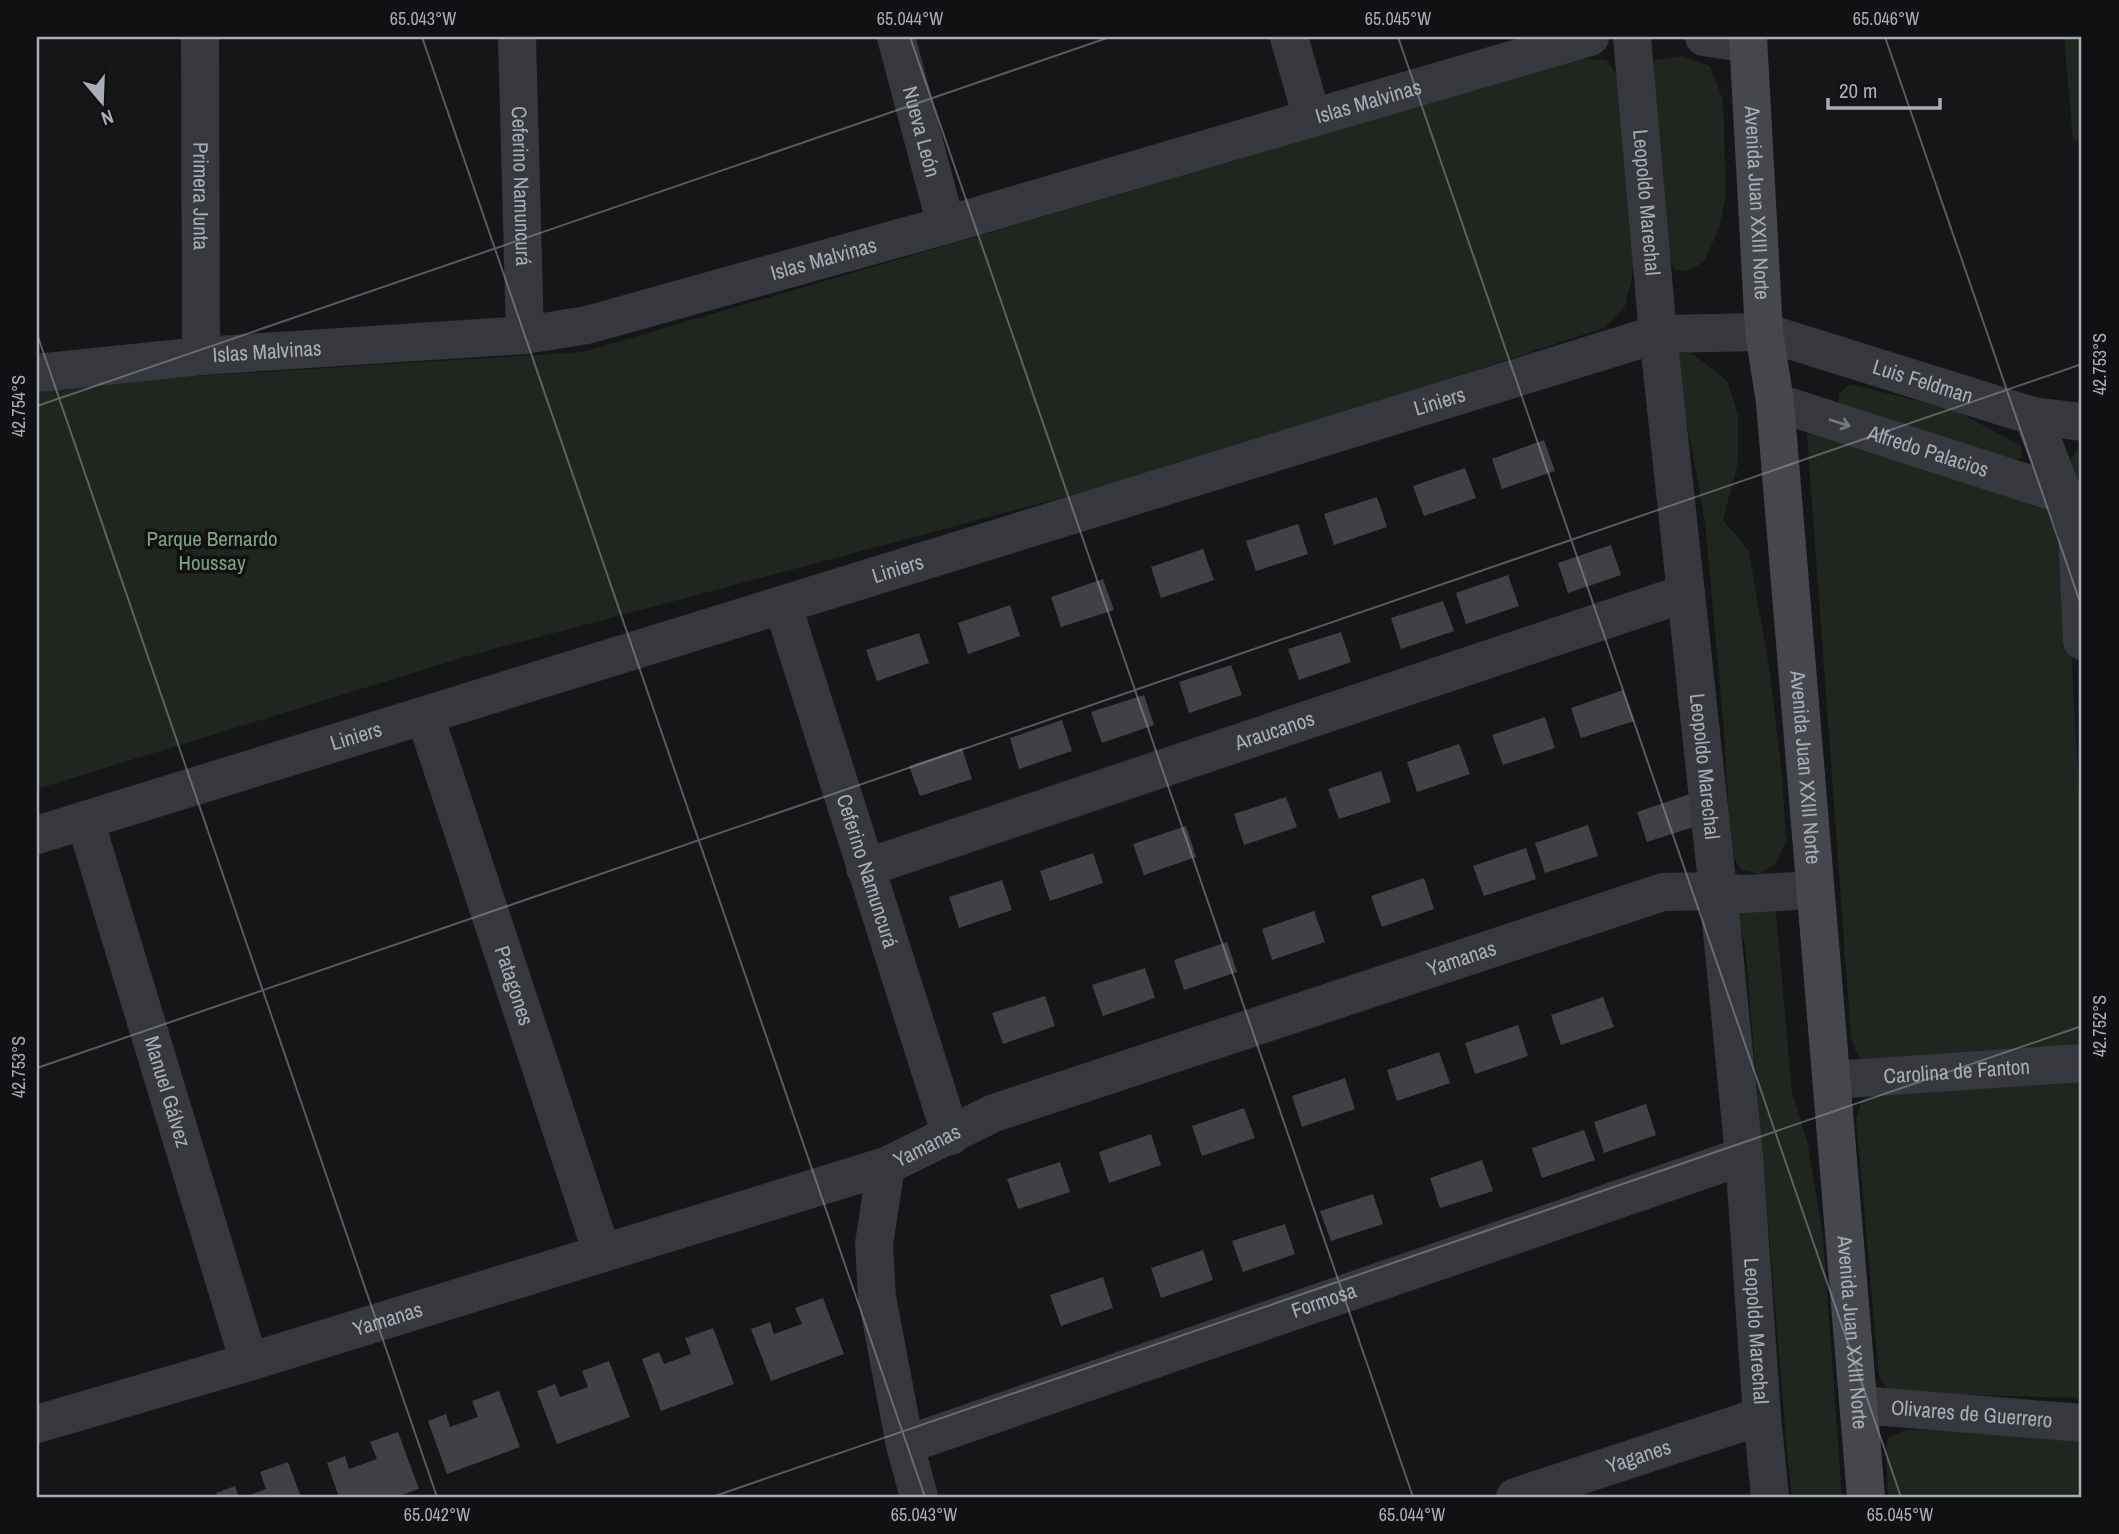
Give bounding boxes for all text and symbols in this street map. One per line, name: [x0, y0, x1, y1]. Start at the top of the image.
text: 65.043°W: [390, 6, 456, 31]
text: 65.044°W: [877, 6, 943, 31]
text: 65.045°W: [1365, 6, 1431, 31]
text: 65.046°W: [1853, 6, 1919, 31]
north arrow: [66, 66, 136, 136]
scale bar: [1828, 66, 1940, 110]
street label: Islas Malvinas: [1312, 72, 1425, 130]
text: 20 m: [1839, 76, 1877, 105]
street label: Nueva León: [896, 83, 948, 180]
text: N: [98, 104, 117, 132]
street label: Avenida Juan XXIII Norte: [1738, 104, 1777, 300]
street label: Ceferino Namuncurá: [505, 106, 538, 267]
street label: Leopoldo Marechal: [1626, 128, 1668, 277]
street label: Primera Junta: [186, 142, 216, 251]
street label: Islas Malvinas: [767, 230, 880, 287]
street label: Islas Malvinas: [212, 333, 322, 369]
text: 42.753°S: [2087, 333, 2112, 395]
street label: Luis Feldman: [1869, 352, 1977, 410]
text: 42.754°S: [6, 375, 31, 437]
street label: Liniers: [1410, 379, 1469, 423]
one-way arrow: [1828, 418, 1850, 430]
street label: Alfredo Palacios: [1863, 418, 1993, 484]
park label: Parque Bernardo Houssay: [146, 524, 278, 577]
street label: Liniers: [868, 547, 927, 590]
street label: Avenida Juan XXIII Norte: [1783, 668, 1828, 865]
street label: Leopoldo Marechal: [1683, 692, 1727, 841]
street label: Araucanos: [1230, 703, 1318, 757]
street label: Liniers: [327, 714, 385, 758]
street label: Ceferino Namuncurá: [829, 790, 906, 952]
street label: Yamanas: [1423, 933, 1500, 983]
street label: Patagones: [488, 942, 541, 1029]
text: 42.752°S: [2087, 995, 2112, 1057]
street label: Manuel Gálvez: [137, 1032, 198, 1151]
text: 42.753°S: [6, 1036, 31, 1098]
street label: Carolina de Fanton: [1883, 1052, 2031, 1091]
street label: Yamanas: [888, 1117, 965, 1174]
street label: Avenida Juan XXIII Norte: [1830, 1233, 1875, 1430]
street label: Leopoldo Marechal: [1737, 1257, 1776, 1405]
street label: Formosa: [1287, 1275, 1361, 1325]
street label: Yamanas: [349, 1294, 426, 1343]
street label: Olivares de Guerrero: [1890, 1393, 2054, 1435]
street label: Yaganes: [1602, 1432, 1675, 1480]
text: 65.042°W: [404, 1502, 470, 1527]
text: 65.043°W: [891, 1502, 957, 1527]
text: 65.044°W: [1379, 1502, 1445, 1527]
text: 65.045°W: [1867, 1502, 1933, 1527]

